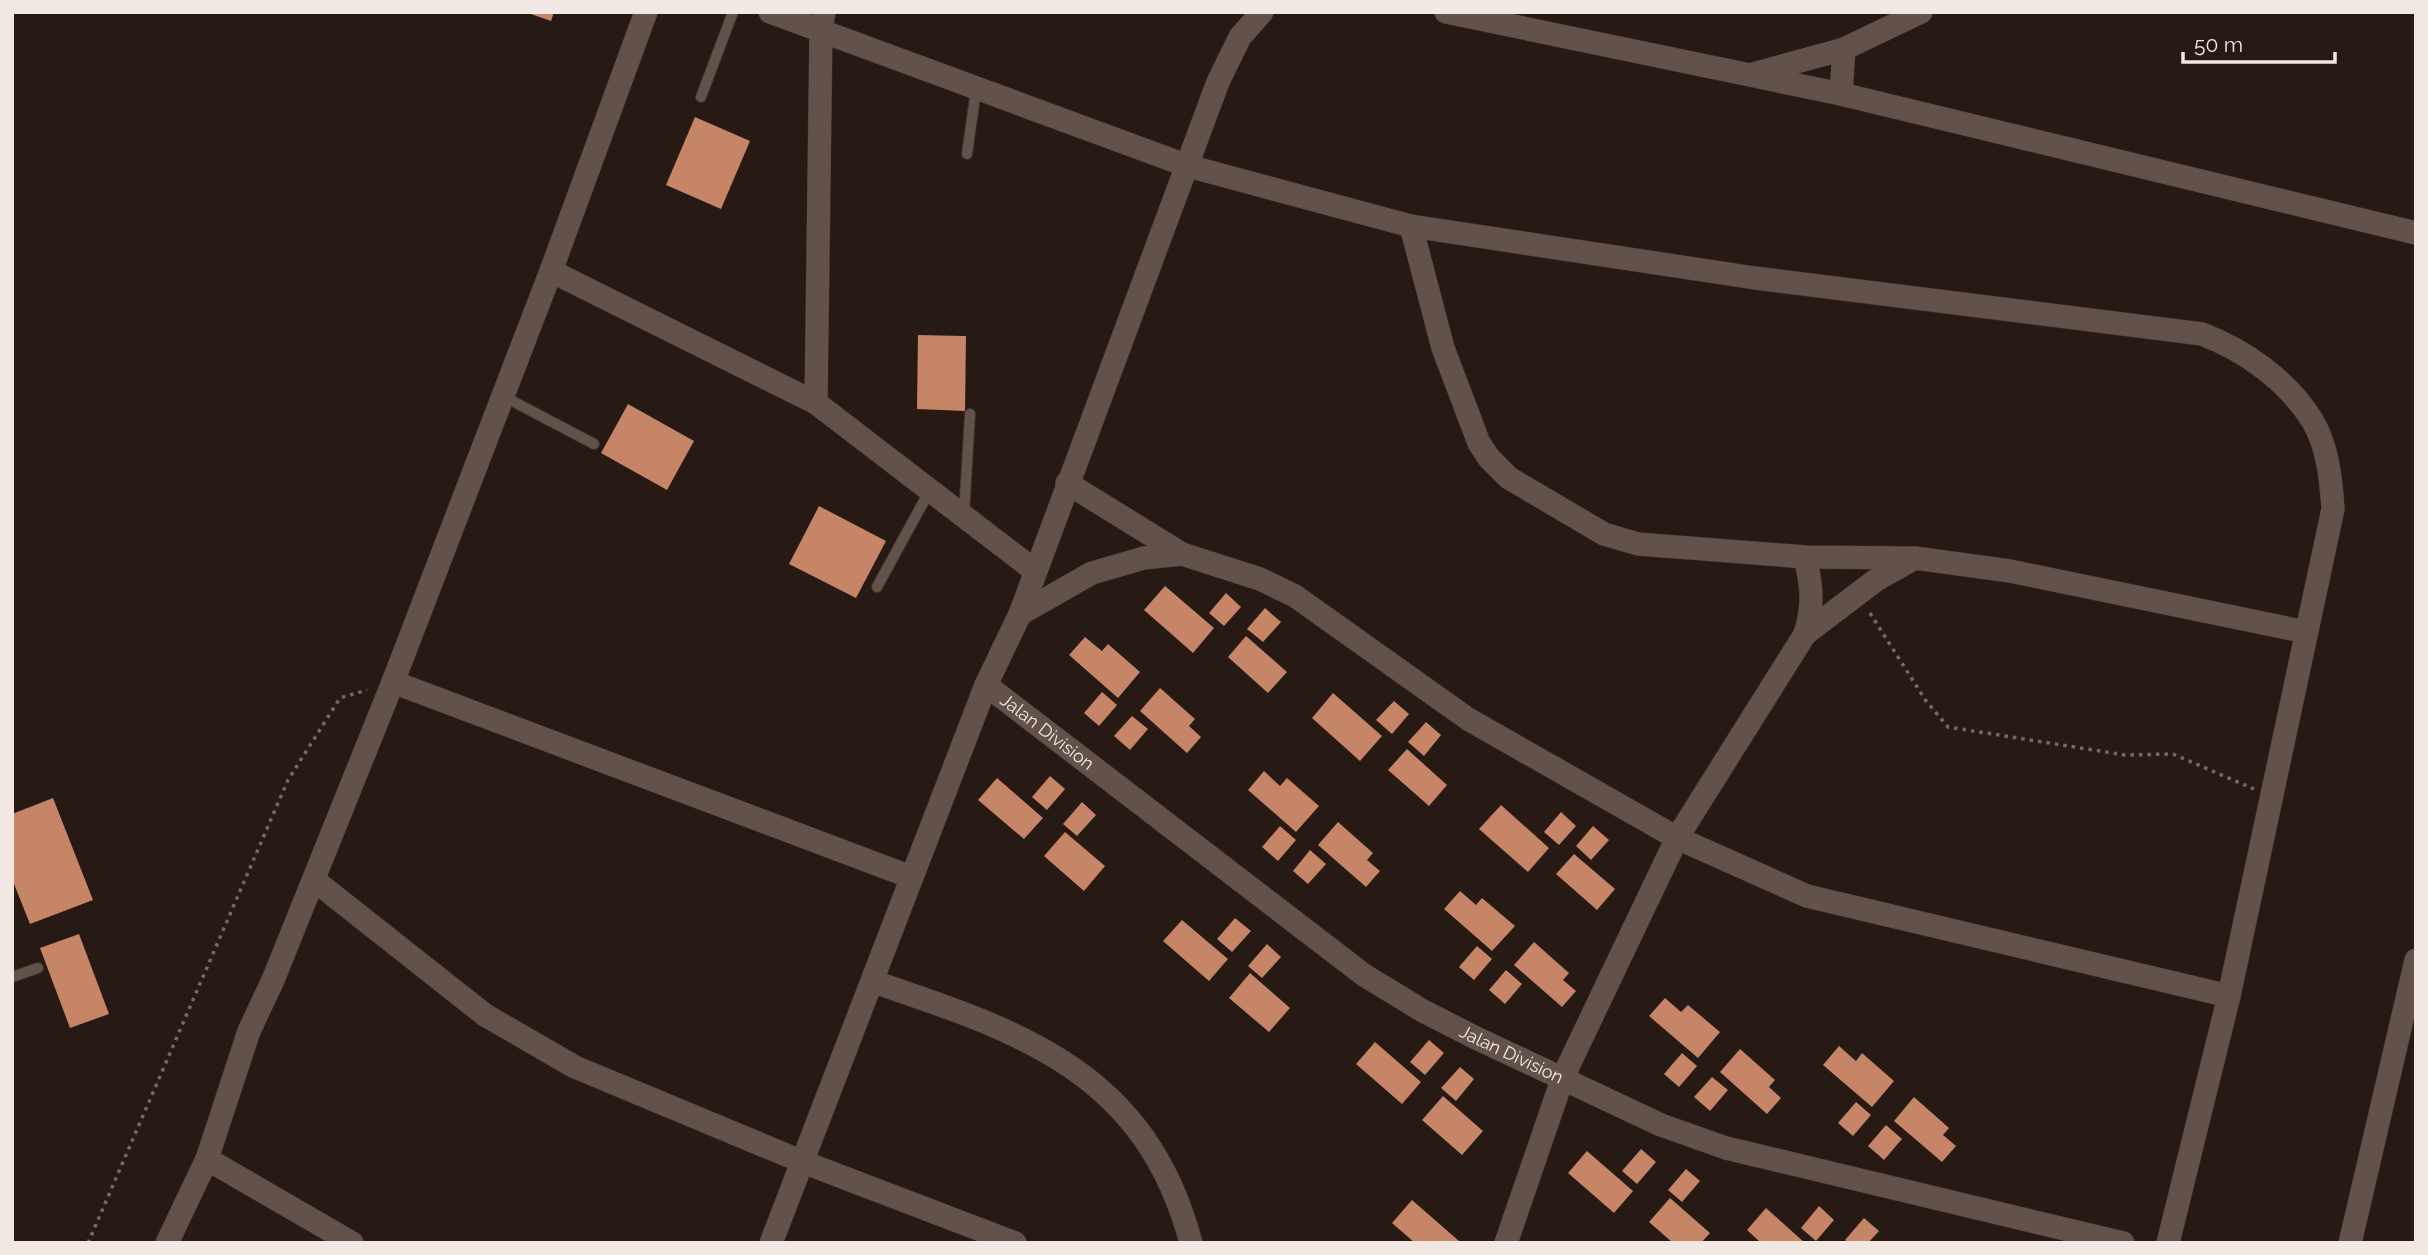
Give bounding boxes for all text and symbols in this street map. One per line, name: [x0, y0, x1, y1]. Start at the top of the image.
scale bar: [2183, 21, 2335, 65]
text: 50 m: [2194, 32, 2243, 57]
street label: Jalan Division: [996, 689, 1098, 774]
street label: Jalan Division: [1456, 1020, 1567, 1088]

